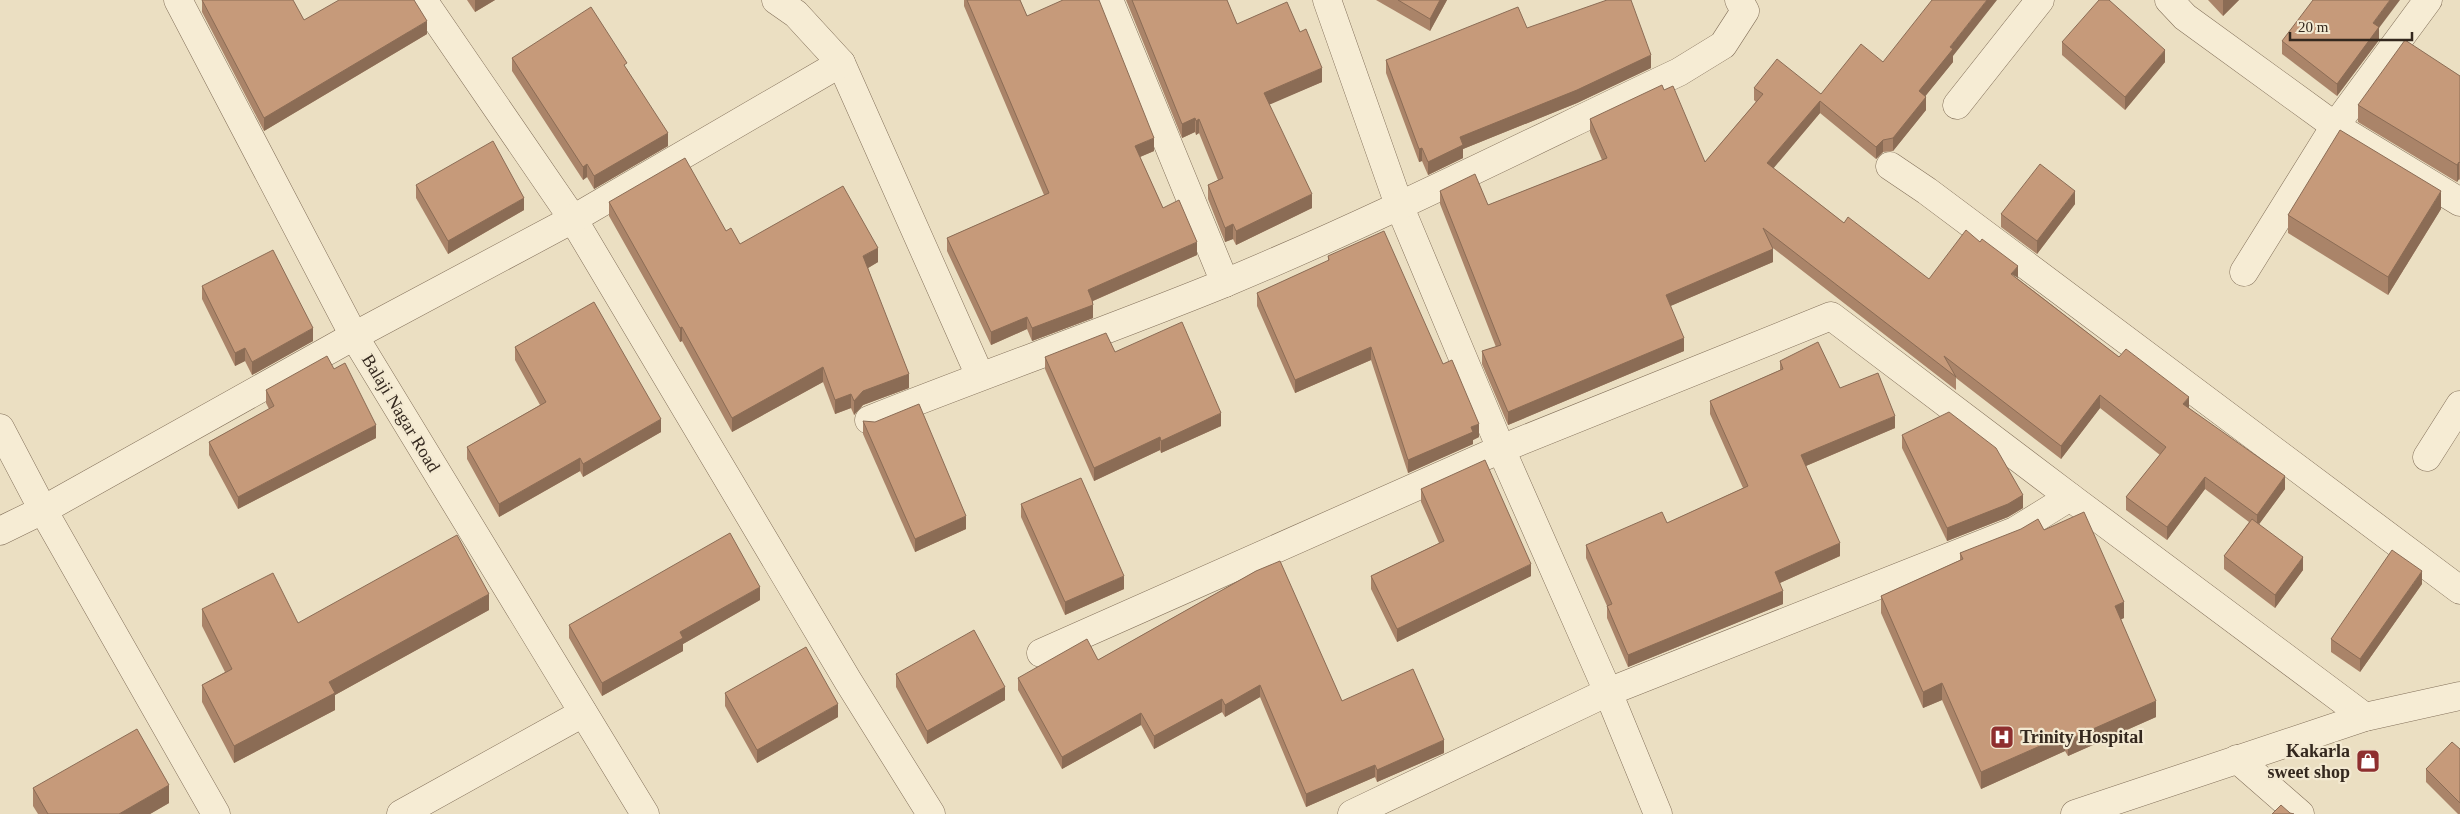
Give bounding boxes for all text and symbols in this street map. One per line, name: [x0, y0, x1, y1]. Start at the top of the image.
scale bar: [2290, 10, 2412, 42]
text: 20 m: [2298, 19, 2329, 35]
street label: Balaji Nagar Road: [358, 350, 444, 476]
hospital icon: Trinity Hospital: [1989, 724, 2015, 750]
place label: Trinity Hospital: [2020, 727, 2143, 747]
place label: Kakarla sweet shop: [2267, 741, 2350, 782]
shop icon: Kakarla sweet shop: [2355, 748, 2381, 774]

